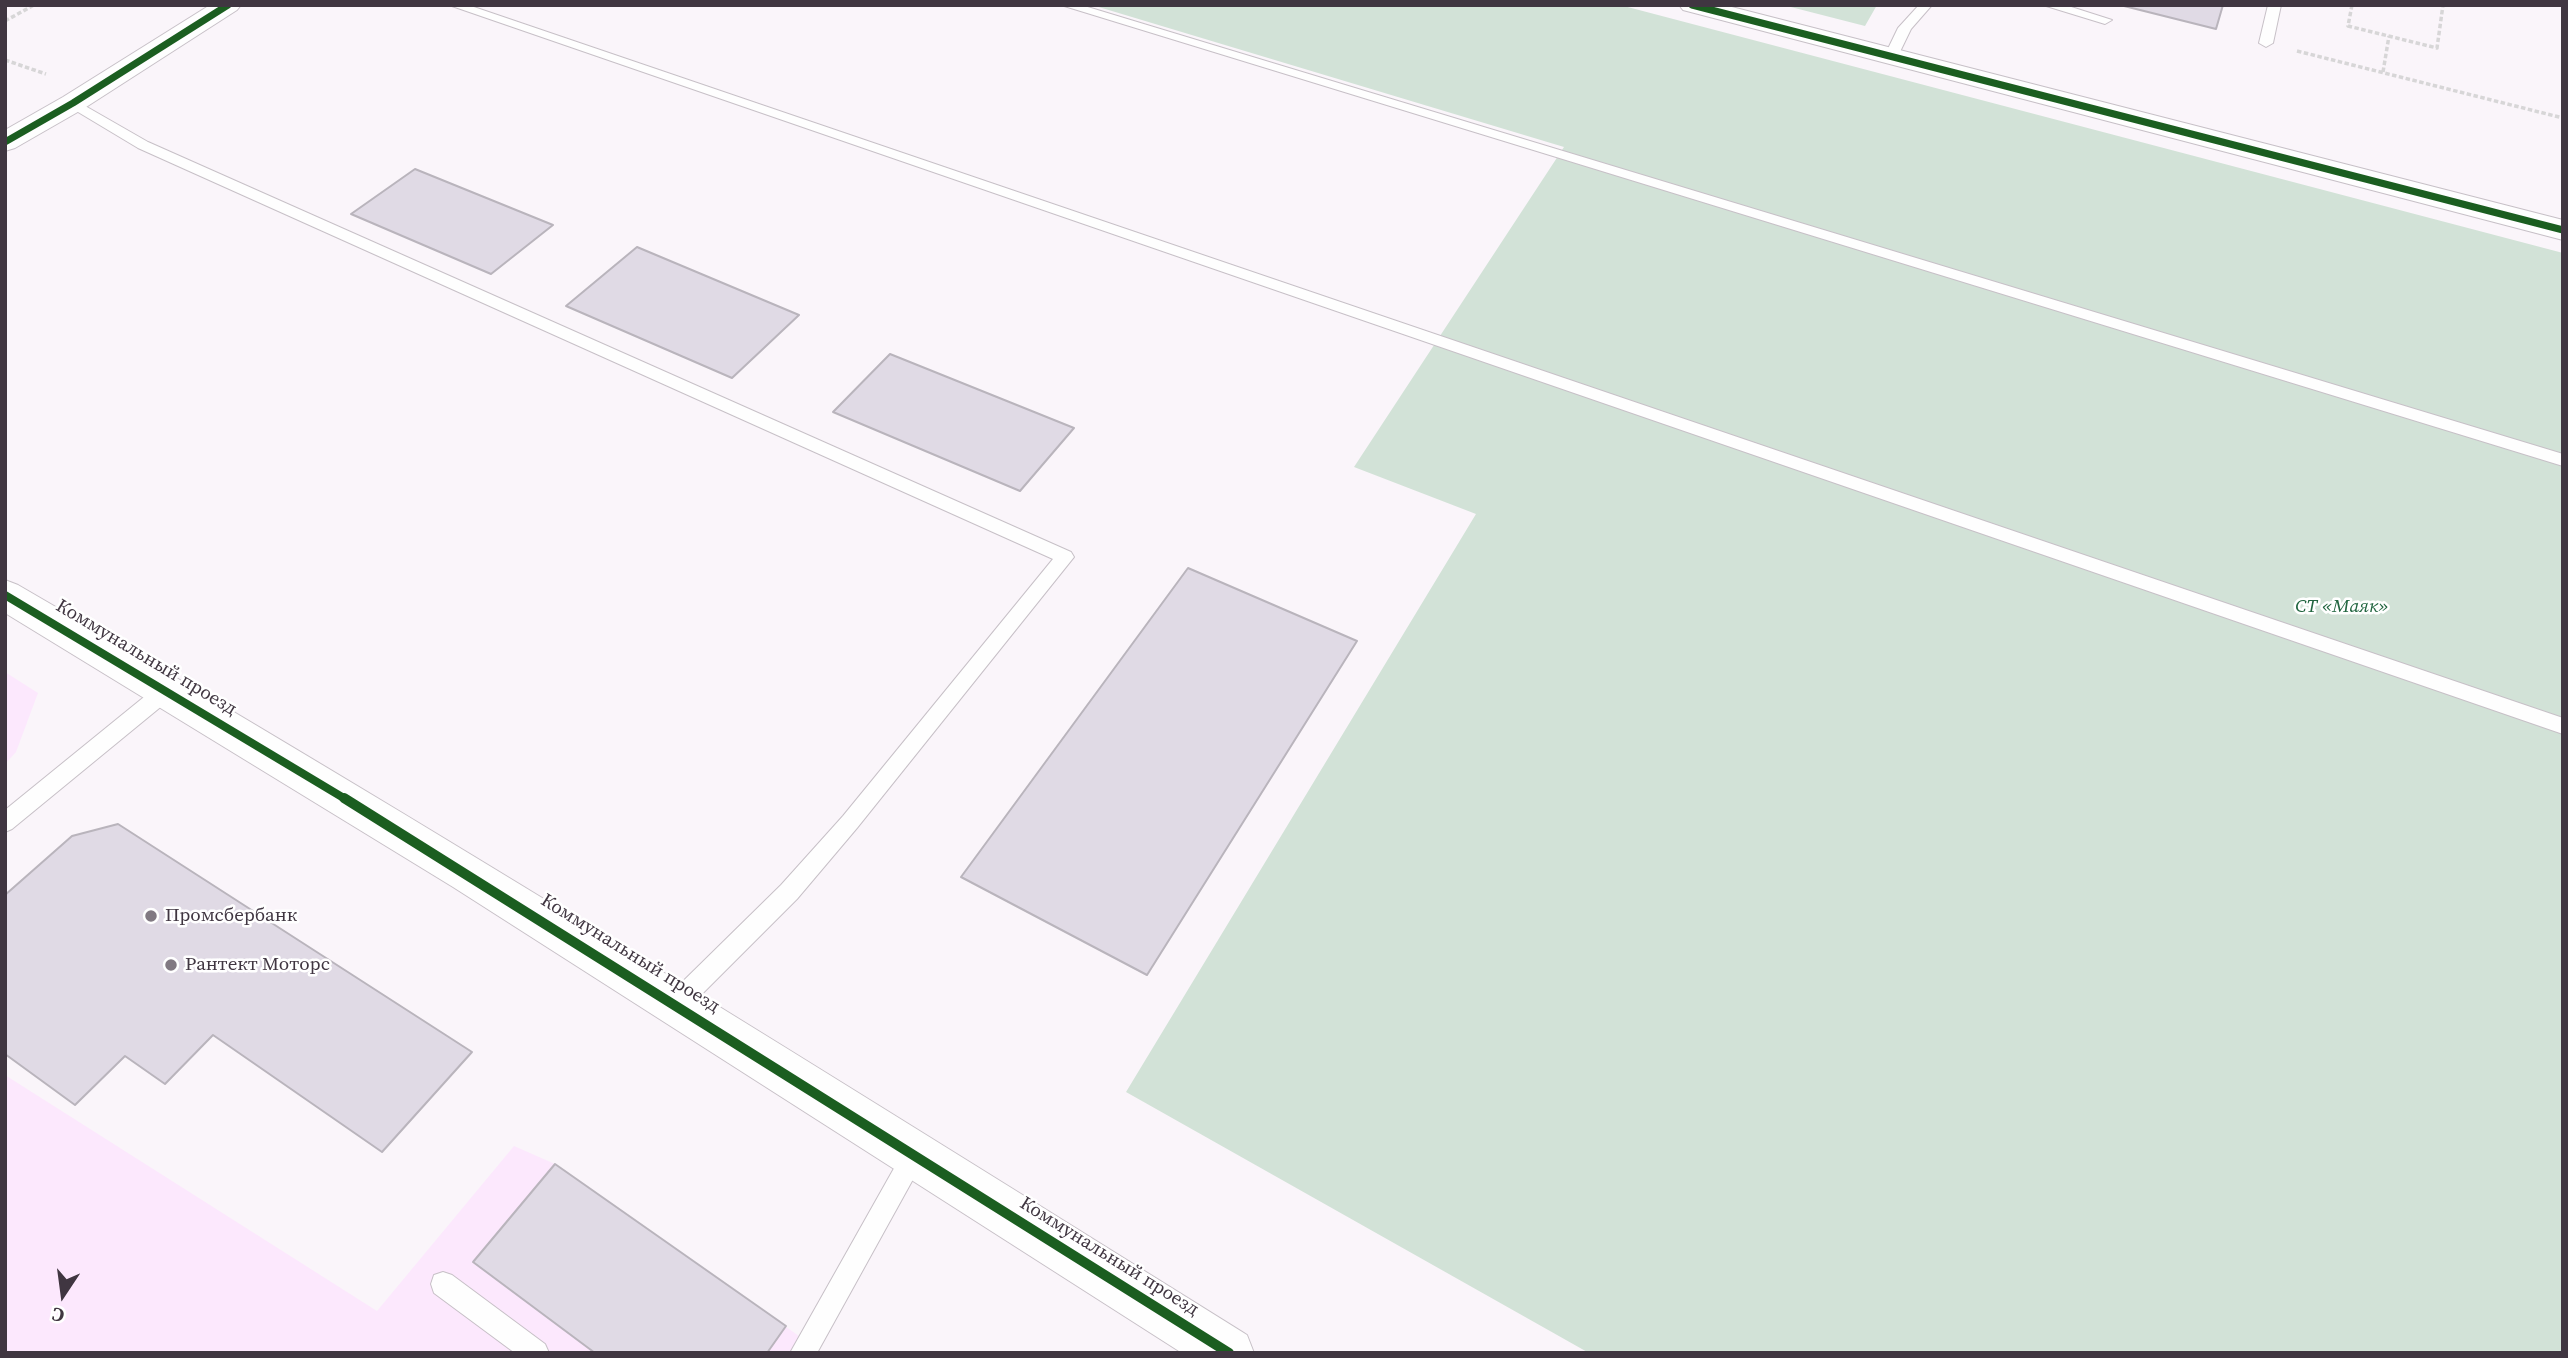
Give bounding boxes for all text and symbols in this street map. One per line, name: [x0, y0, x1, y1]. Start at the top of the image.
street label: Коммунальный проезд: [51, 595, 241, 721]
park label: СТ «Маяк»: [2295, 596, 2389, 618]
street label: Коммунальный проезд: [536, 890, 724, 1018]
place label: Промсбербанк: [165, 905, 297, 927]
marker: Промсбербанк: [143, 908, 159, 924]
place label: Рантект Моторс: [185, 954, 330, 976]
marker: Рантект Моторс: [163, 957, 179, 973]
street label: Коммунальный проезд: [1015, 1193, 1203, 1321]
north arrow: [28, 1260, 98, 1330]
text: С: [50, 1301, 67, 1329]

